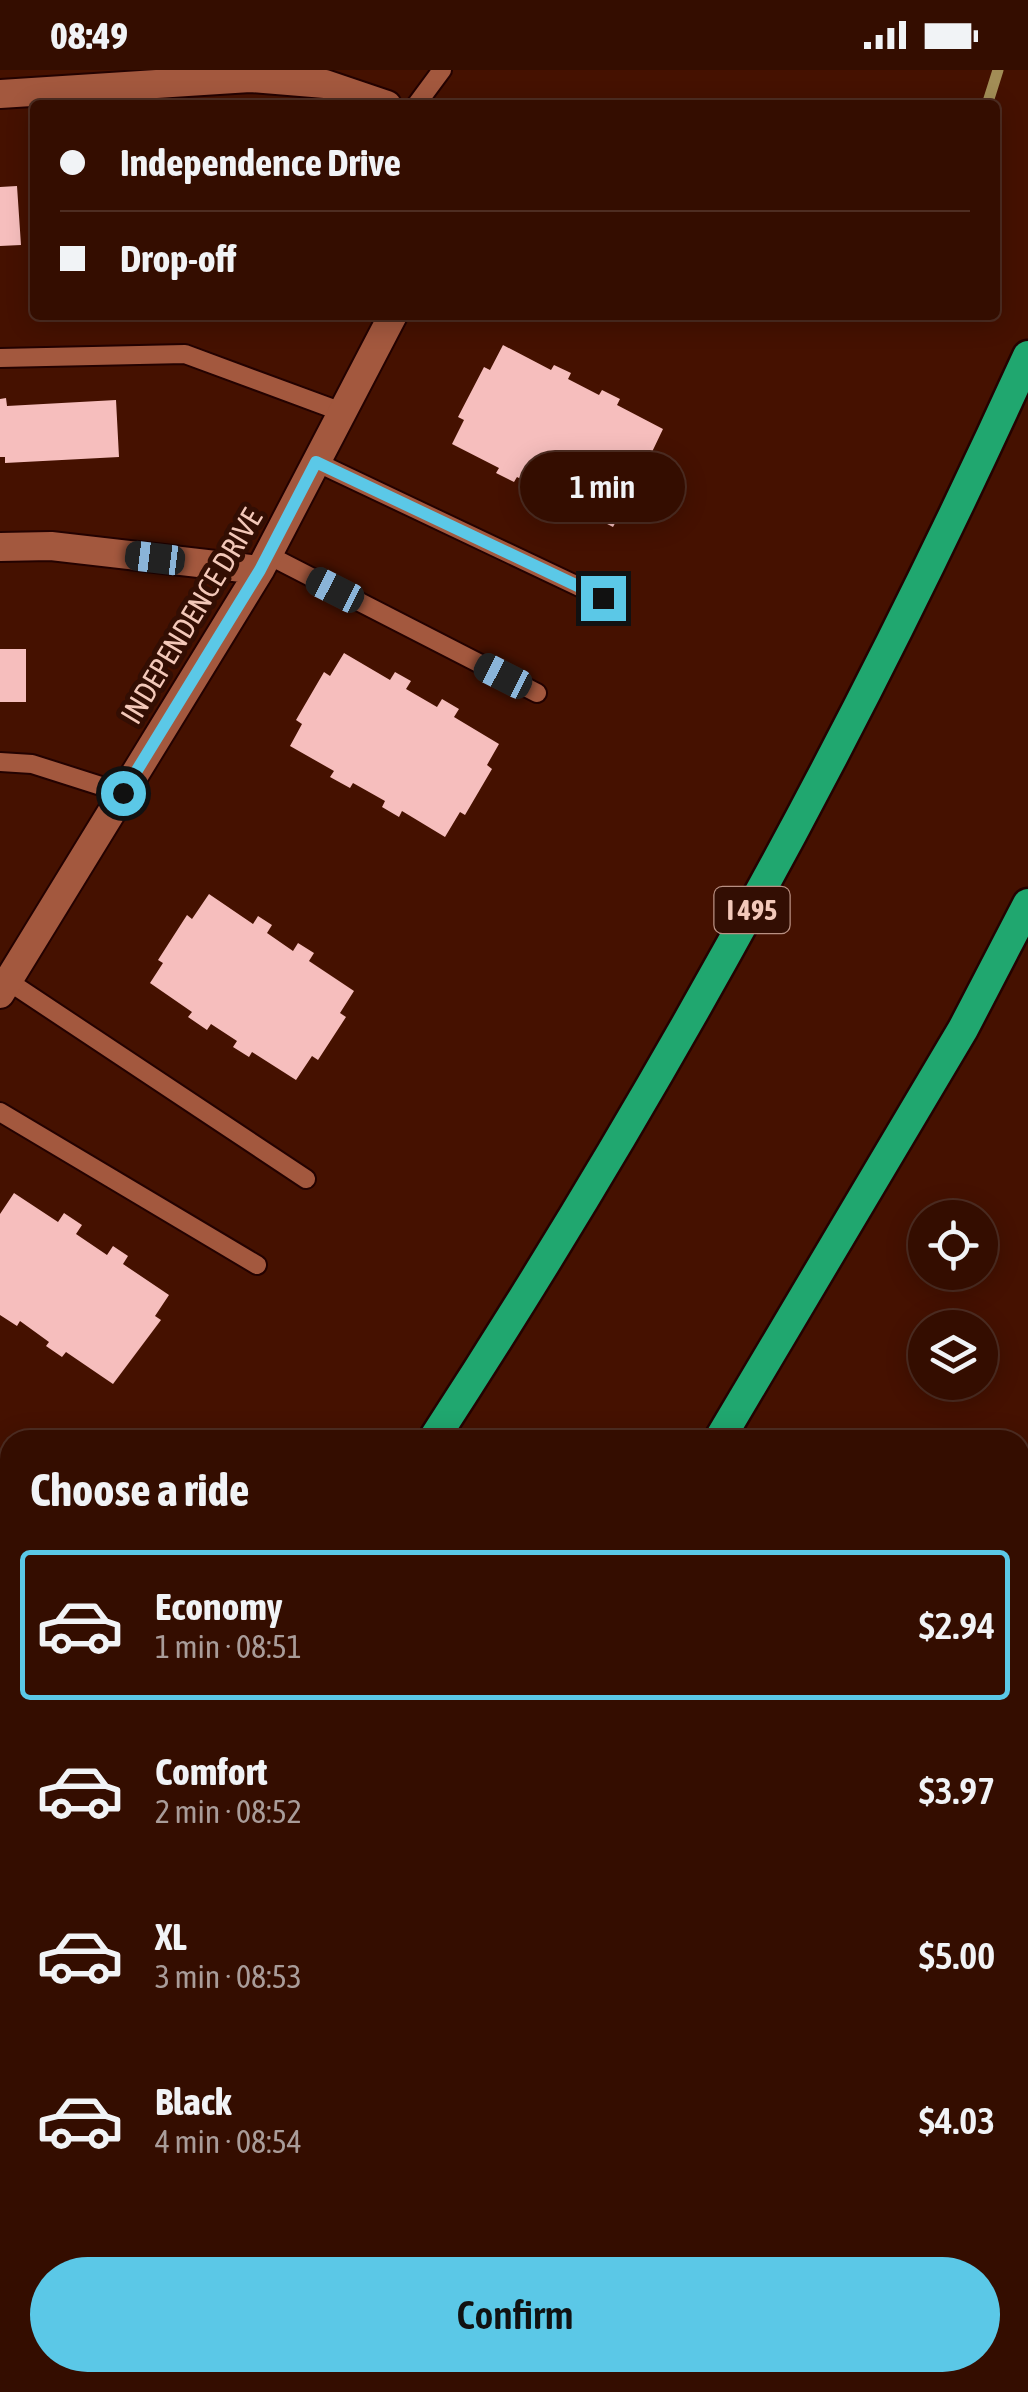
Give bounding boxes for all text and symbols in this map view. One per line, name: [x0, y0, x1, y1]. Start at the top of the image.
text: 08:49: [50, 14, 128, 57]
text: Independence Drive: [120, 141, 401, 184]
text: Drop-off: [120, 237, 236, 280]
callout: 1 min: [520, 453, 686, 523]
text: 1 min: [570, 468, 635, 505]
street label: INDEPENDENCE DRIVE: [113, 502, 269, 730]
car: [123, 539, 187, 577]
car: [301, 563, 369, 617]
route end: [581, 576, 626, 621]
car: [469, 649, 537, 703]
route start: [101, 771, 146, 816]
road number: I 495: [714, 887, 790, 933]
map controls: [908, 1200, 998, 1400]
button: locate: [908, 1200, 998, 1290]
button: layers: [908, 1310, 998, 1400]
text: Choose a ride: [30, 1464, 249, 1516]
icon: car: [35, 1580, 125, 1670]
text: Economy: [155, 1585, 282, 1628]
text: $2.94: [919, 1604, 995, 1647]
text: 1 min · 08:51: [155, 1628, 302, 1665]
icon: car: [35, 1745, 125, 1835]
text: Comfort: [155, 1750, 267, 1793]
text: $3.97: [919, 1769, 995, 1812]
text: 2 min · 08:52: [155, 1793, 302, 1830]
icon: car: [35, 1910, 125, 2000]
text: XL: [155, 1915, 187, 1958]
text: $5.00: [919, 1934, 995, 1977]
text: 3 min · 08:53: [155, 1958, 302, 1995]
icon: car: [35, 2075, 125, 2165]
text: Black: [155, 2080, 232, 2123]
text: $4.03: [919, 2099, 995, 2142]
text: 4 min · 08:54: [155, 2123, 302, 2160]
button: Confirm: [30, 2257, 1000, 2372]

